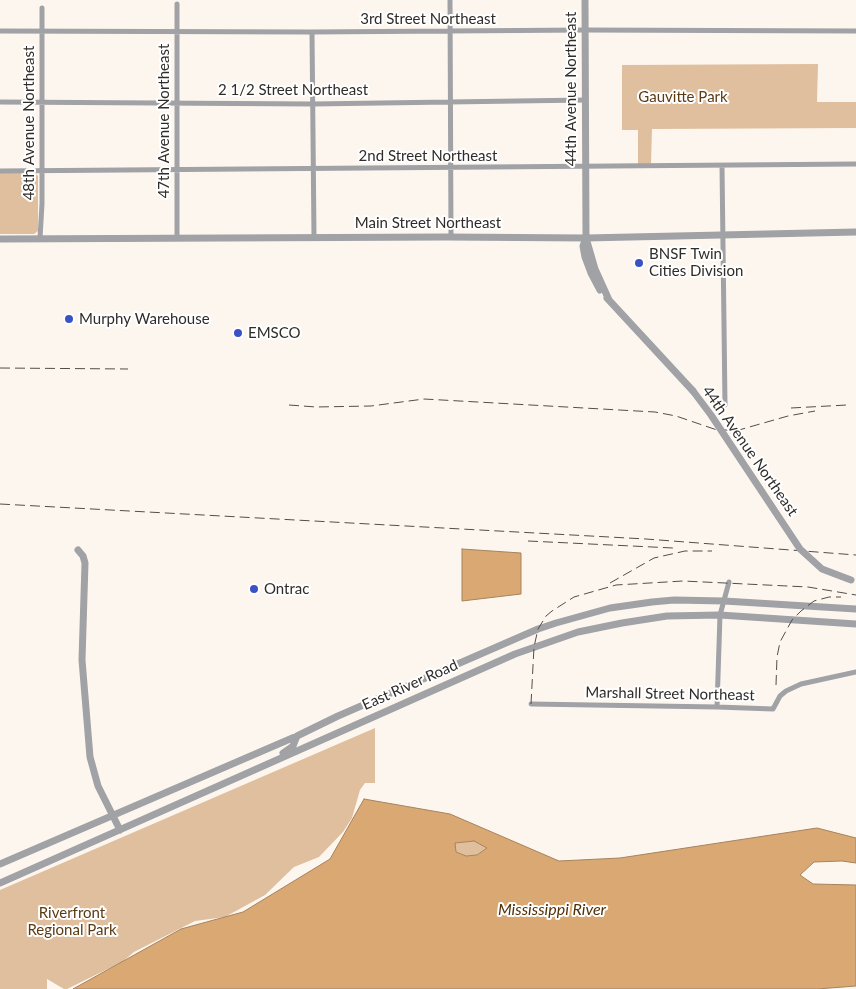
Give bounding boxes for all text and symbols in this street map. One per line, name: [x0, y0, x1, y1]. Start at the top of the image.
street label: 3rd Street Northeast: [360, 10, 496, 28]
street label: 44th Avenue Northeast: [562, 12, 580, 166]
street label: 47th Avenue Northeast: [155, 44, 173, 198]
street label: 48th Avenue Northeast: [20, 46, 38, 200]
street label: 2 1/2 Street Northeast: [218, 81, 368, 99]
park label: Gauvitte Park: [638, 88, 728, 106]
street label: 2nd Street Northeast: [359, 147, 497, 165]
street label: Main Street Northeast: [355, 214, 501, 232]
place label: BNSF Twin Cities Division: [649, 245, 743, 280]
marker: BNSF Twin Cities Division: [633, 257, 645, 269]
place label: Murphy Warehouse: [79, 310, 210, 328]
marker: Murphy Warehouse: [63, 313, 75, 325]
place label: EMSCO: [248, 324, 301, 342]
marker: EMSCO: [232, 327, 244, 339]
street label: 44th Avenue Northeast: [698, 382, 802, 520]
place label: Ontrac: [264, 580, 309, 598]
marker: Ontrac: [248, 583, 260, 595]
street label: East River Road: [359, 656, 461, 714]
street label: Marshall Street Northeast: [585, 684, 755, 704]
water label: Mississippi River: [498, 900, 606, 920]
park label: Riverfront Regional Park: [27, 904, 117, 939]

